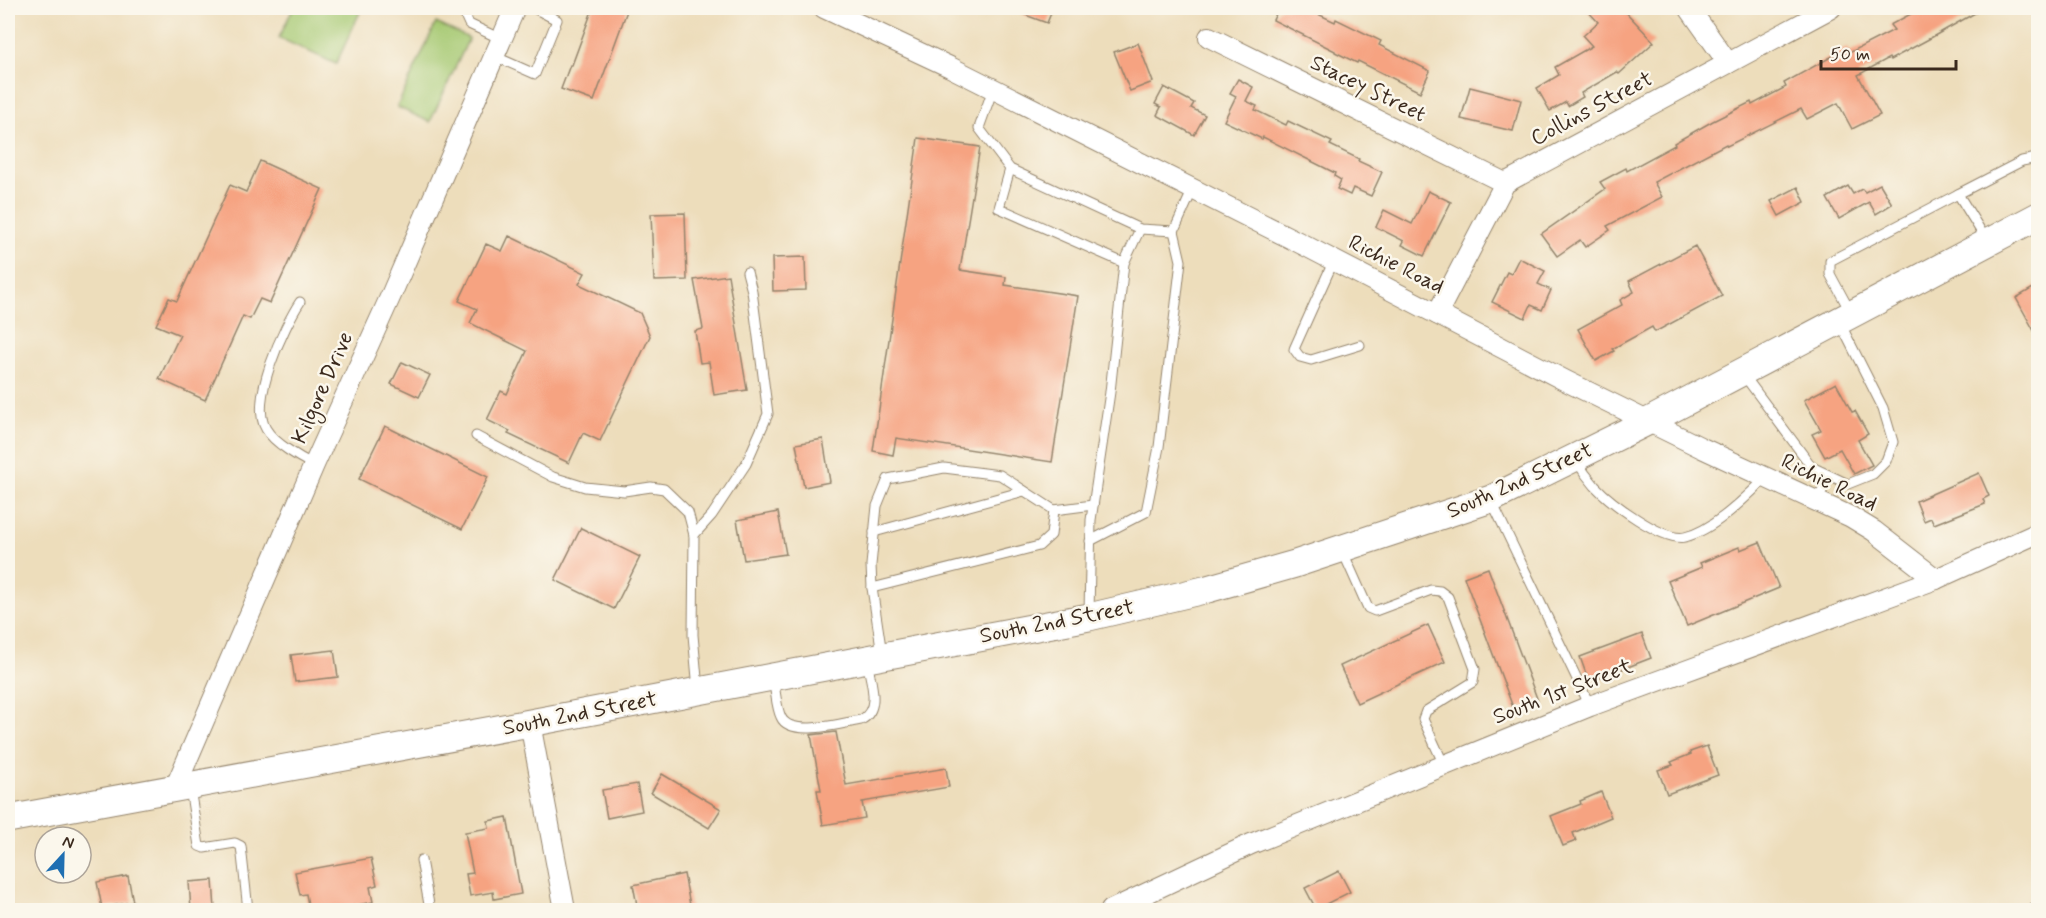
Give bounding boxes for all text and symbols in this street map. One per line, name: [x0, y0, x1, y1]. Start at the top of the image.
scale bar: [1821, 33, 1956, 71]
text: 50 m: [1830, 43, 1870, 67]
street label: Stacey Street: [1306, 49, 1430, 129]
street label: Collins Street: [1526, 65, 1658, 153]
street label: Richie Road: [1343, 229, 1449, 301]
street label: Kilgore Drive: [286, 327, 363, 450]
street label: South 2nd Street: [1443, 436, 1597, 526]
street label: Richie Road: [1776, 448, 1882, 518]
street label: South 2nd Street: [977, 593, 1137, 651]
street label: South 1st Street: [1489, 652, 1637, 732]
street label: South 2nd Street: [500, 685, 660, 743]
north arrow: [33, 825, 93, 885]
text: N: [59, 831, 77, 854]

